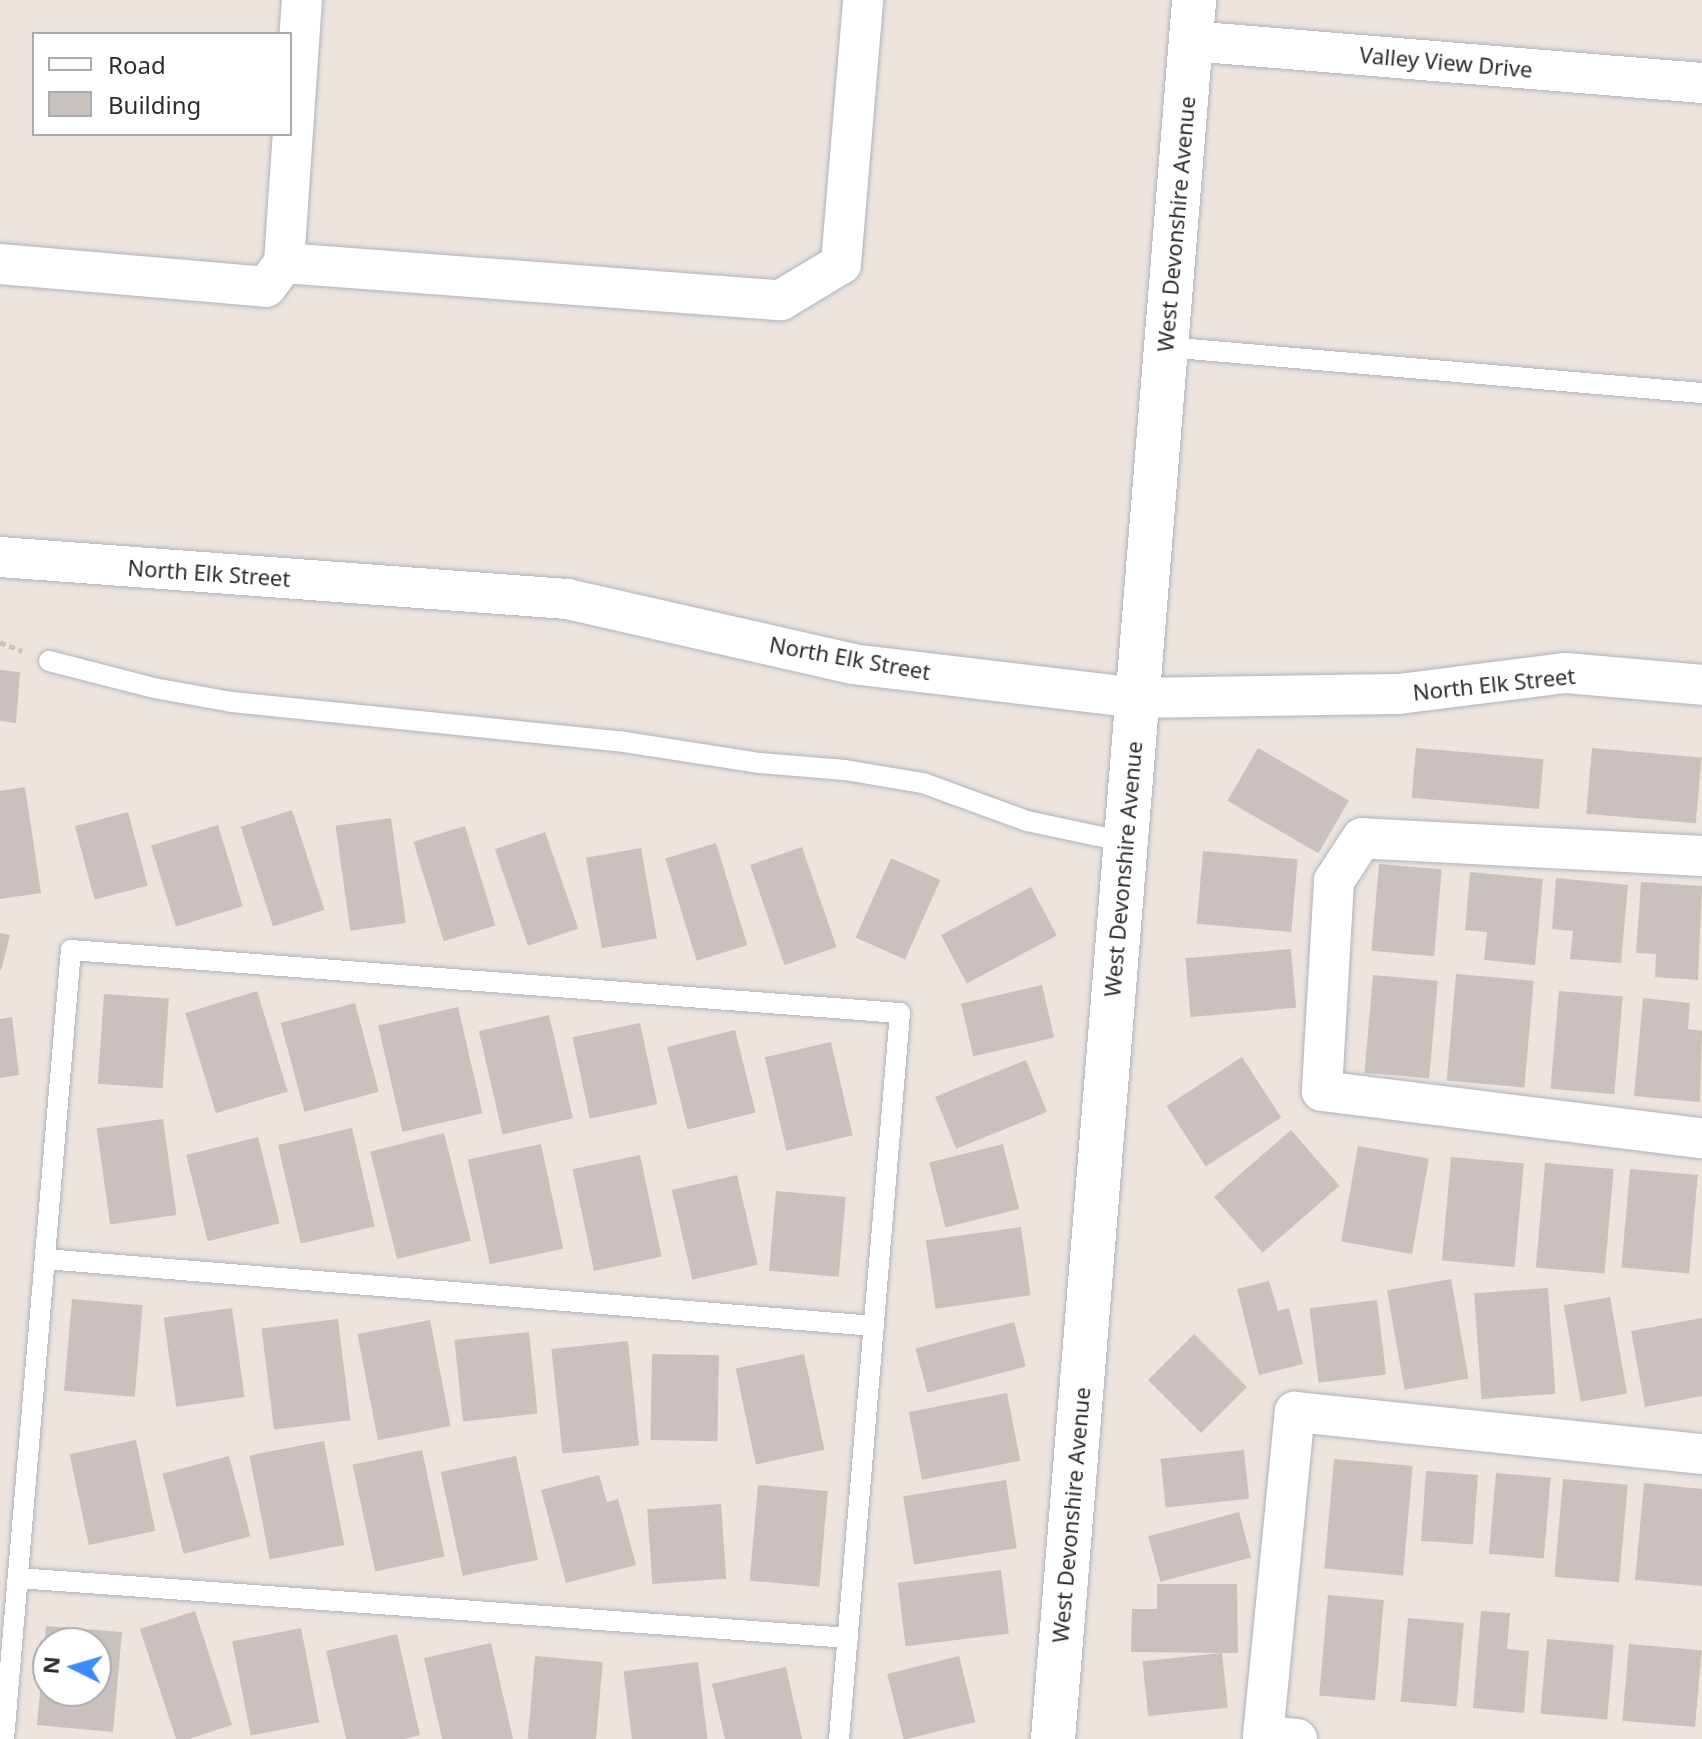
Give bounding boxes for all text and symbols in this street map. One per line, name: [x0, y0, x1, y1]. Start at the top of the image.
legend: [32, 32, 292, 136]
street label: Valley View Drive: [1358, 41, 1534, 83]
text: Road: [108, 48, 166, 81]
text: Building: [108, 88, 201, 121]
street label: West Devonshire Avenue: [1152, 95, 1200, 353]
street label: North Elk Street: [127, 554, 291, 592]
street label: North Elk Street: [767, 631, 933, 685]
street label: North Elk Street: [1411, 662, 1577, 706]
street label: West Devonshire Avenue: [1099, 740, 1147, 998]
street label: West Devonshire Avenue: [1047, 1386, 1095, 1644]
north arrow: [32, 1627, 112, 1707]
text: N: [34, 1655, 66, 1675]

